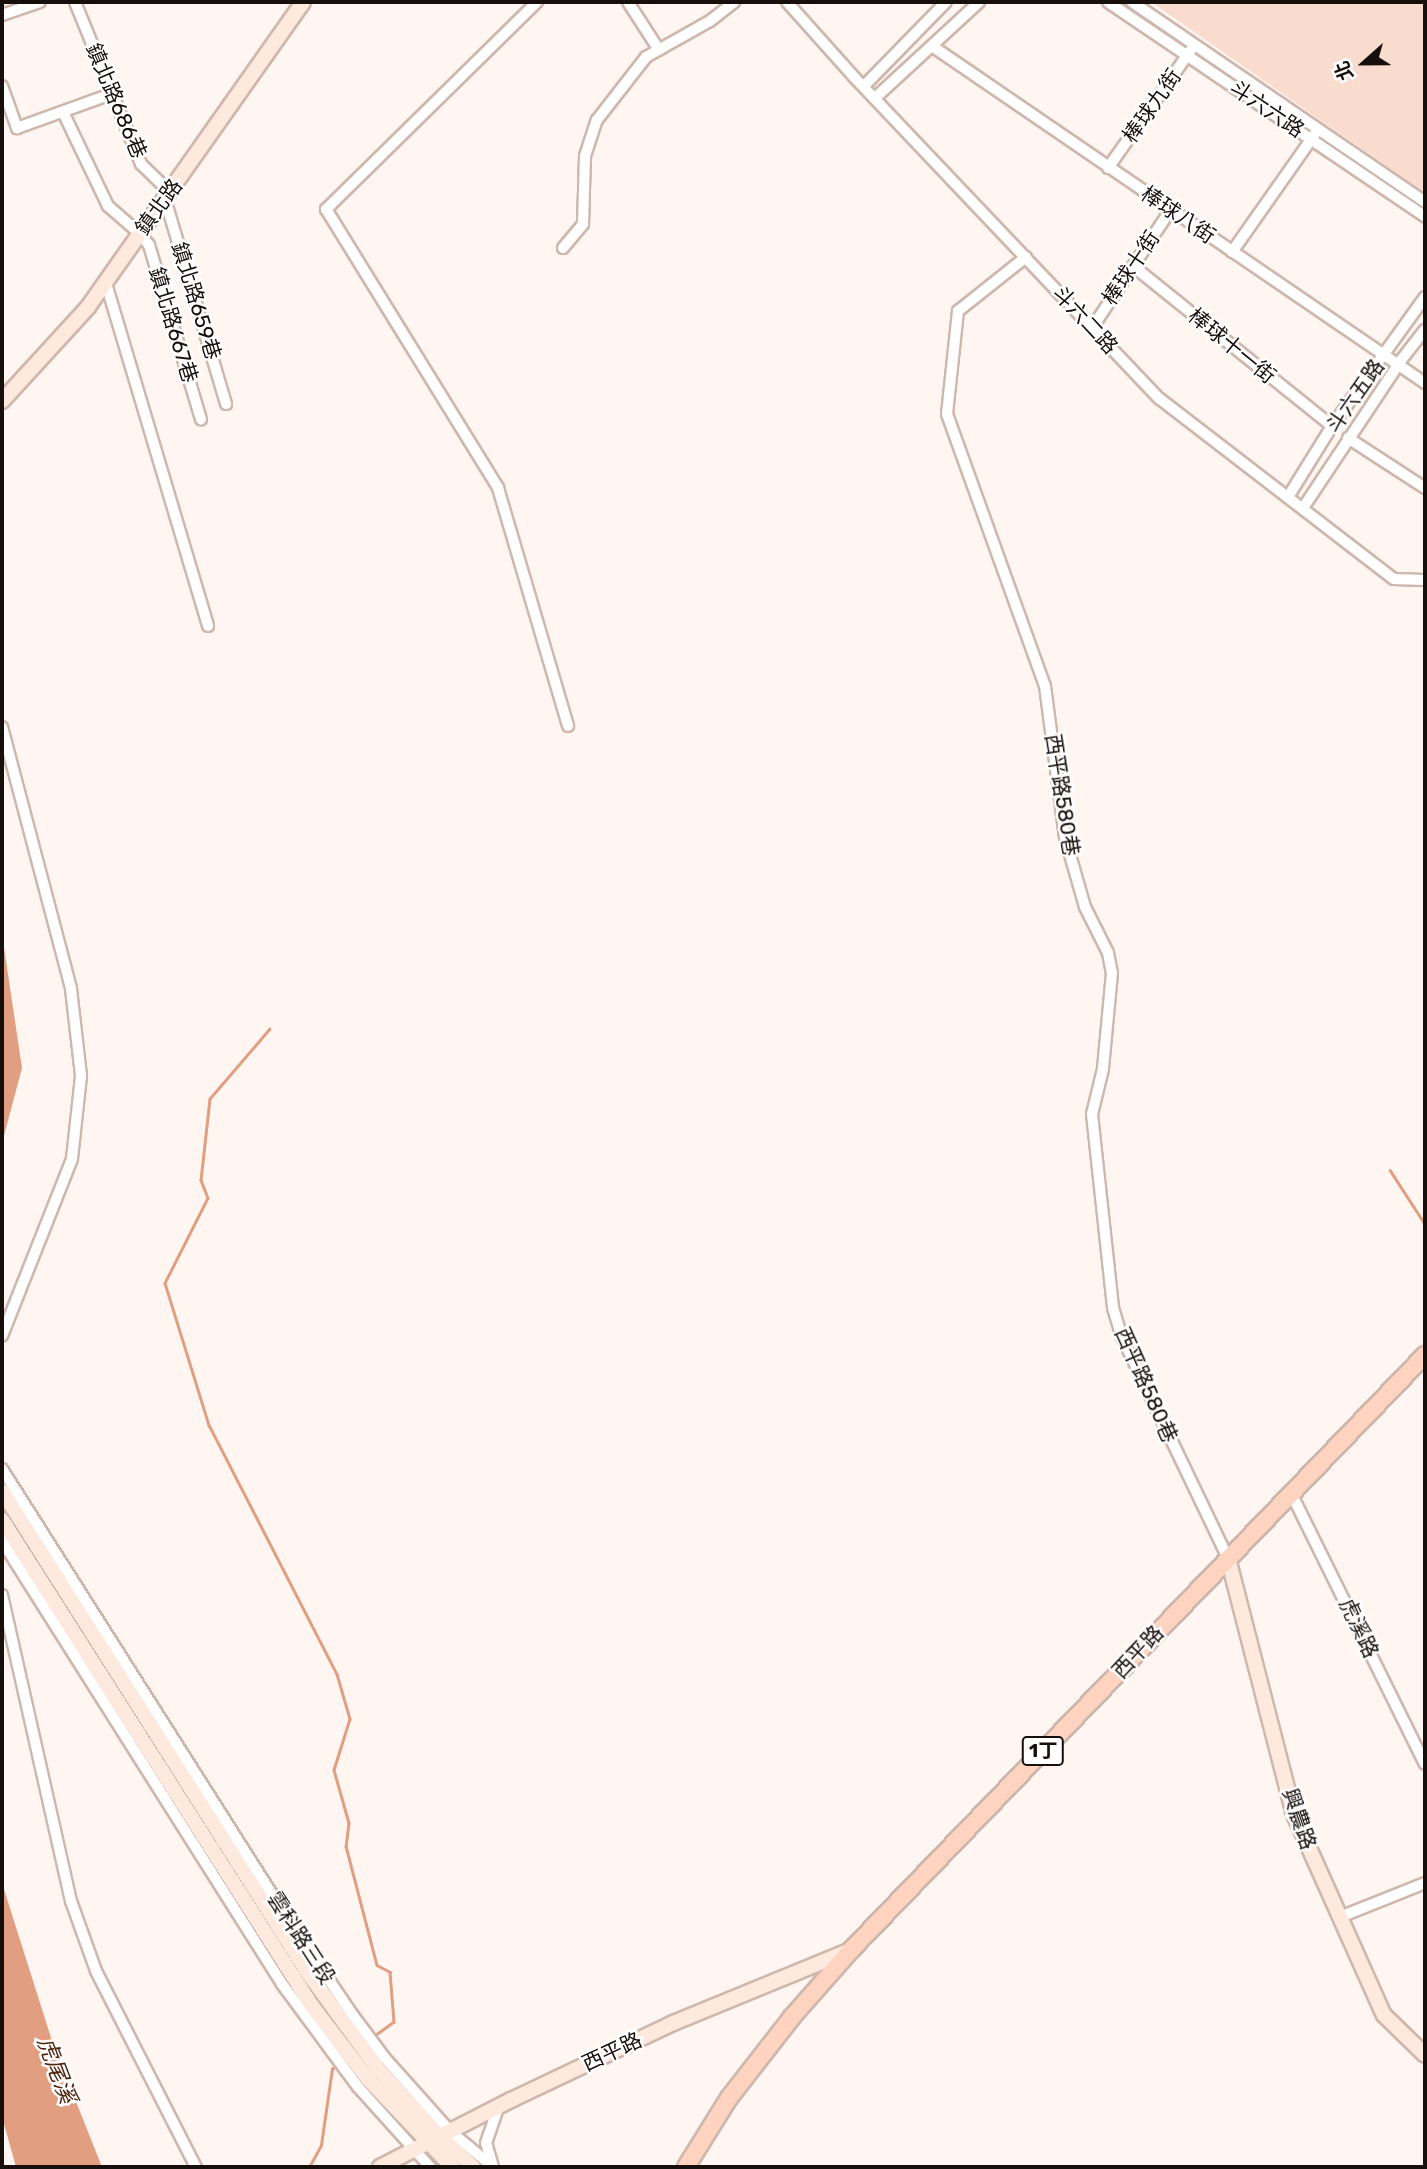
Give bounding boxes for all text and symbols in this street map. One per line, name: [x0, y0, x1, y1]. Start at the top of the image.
north arrow: [1329, 28, 1399, 98]
street label: 鎮北路686巷: [80, 40, 152, 162]
text: 北: [1330, 58, 1358, 84]
street label: 棒球九街: [1118, 64, 1186, 148]
street label: 斗六六路: [1225, 75, 1309, 143]
street label: 鎮北路: [130, 174, 188, 240]
street label: 棒球八街: [1136, 181, 1220, 249]
street label: 棒球十街: [1097, 226, 1165, 310]
street label: 鎮北路659巷: [166, 239, 226, 363]
street label: 鎮北路667巷: [143, 264, 203, 386]
street label: 斗六二路: [1047, 281, 1123, 359]
street label: 棒球十一街: [1183, 303, 1281, 389]
street label: 斗六五路: [1321, 354, 1389, 438]
street label: 西平路580巷: [1040, 732, 1084, 858]
street label: 西平路580巷: [1109, 1324, 1183, 1446]
street label: 虎溪路: [1334, 1594, 1384, 1662]
street label: 西平路: [1107, 1620, 1169, 1684]
road number: 1丁: [1020, 1736, 1066, 1766]
street label: 興農路: [1277, 1785, 1321, 1853]
street label: 雲科路三段: [262, 1887, 340, 1989]
street label: 西平路: [578, 2027, 646, 2077]
water label: 虎尾溪: [32, 2033, 82, 2107]

